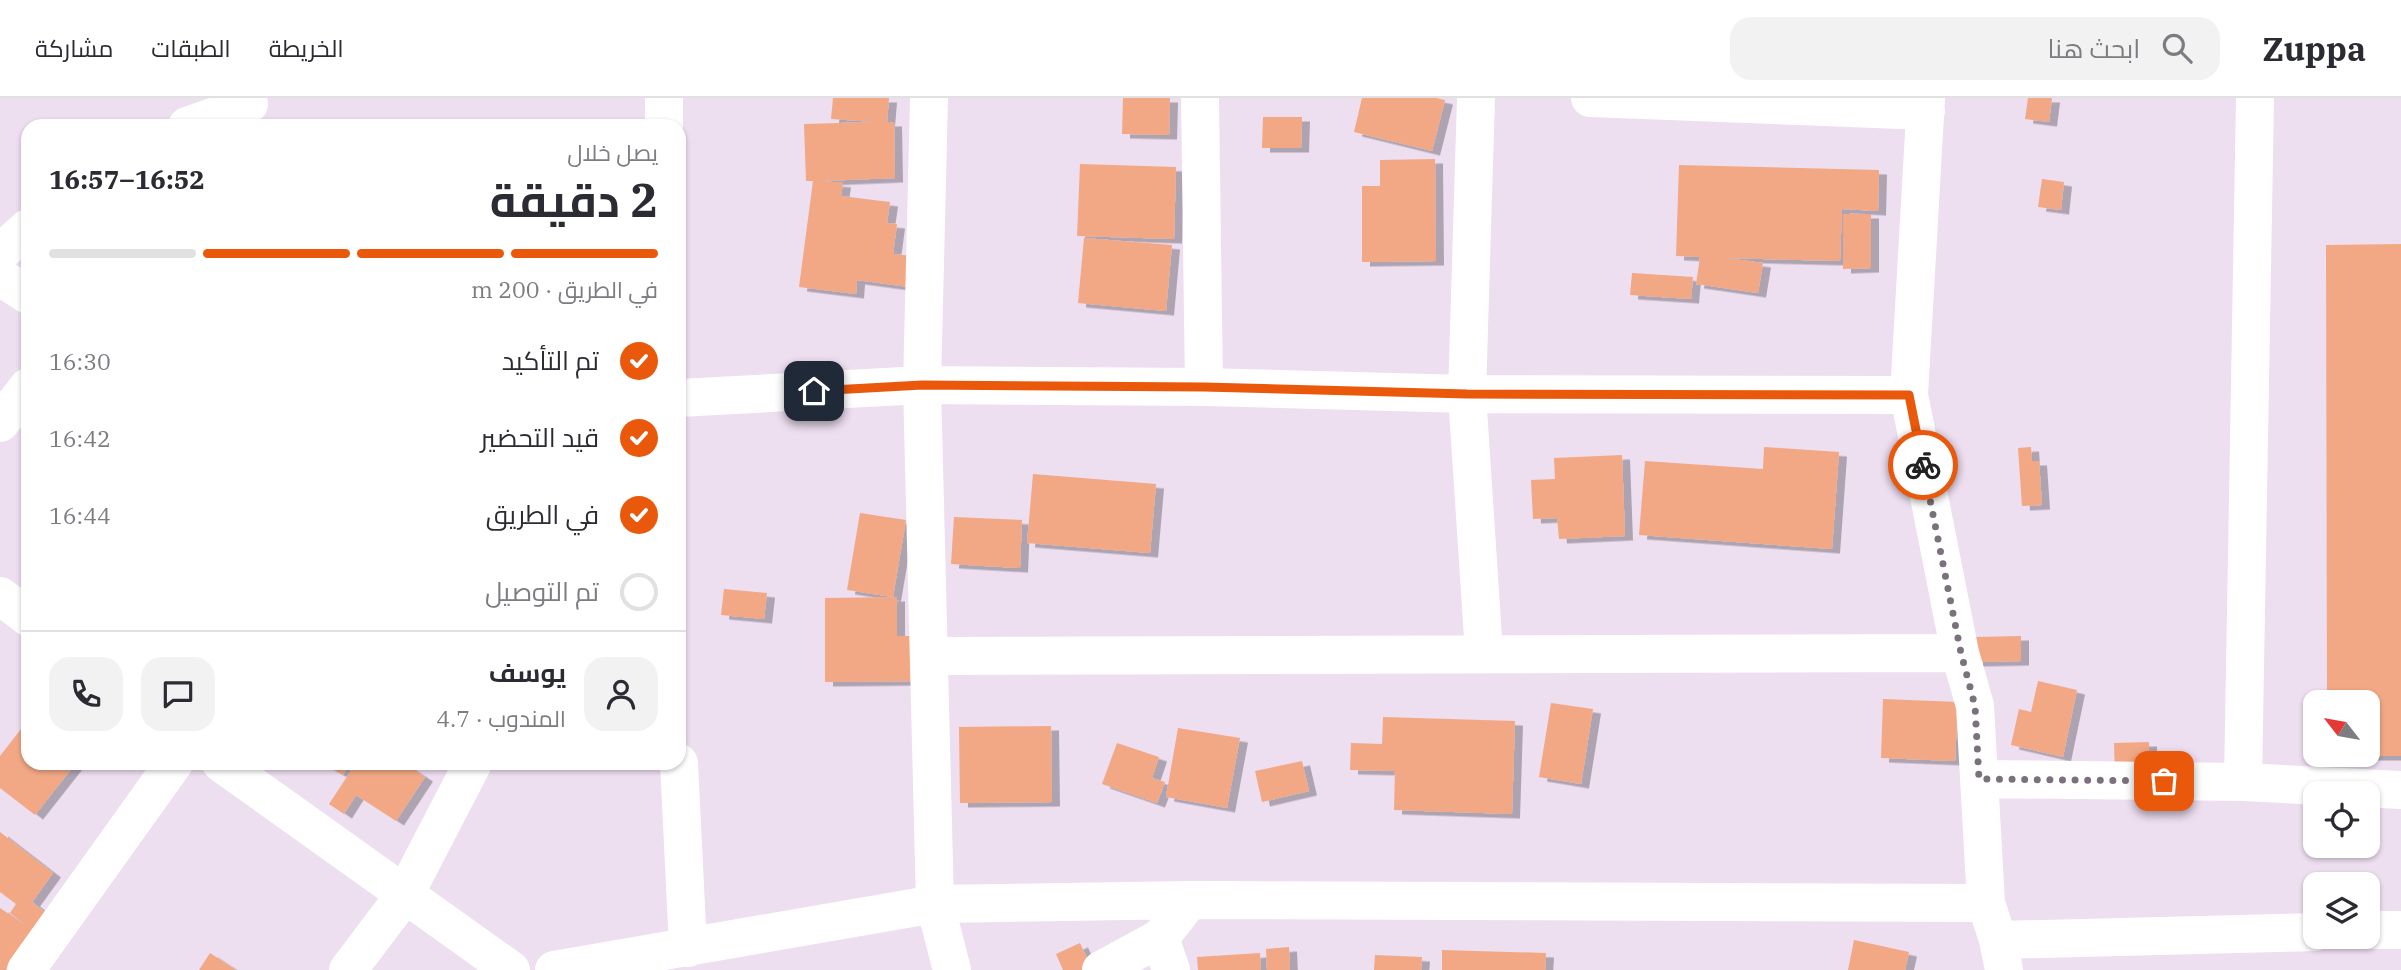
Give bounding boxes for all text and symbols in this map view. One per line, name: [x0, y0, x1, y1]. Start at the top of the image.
search box: [1730, 17, 2220, 80]
text: Zuppa: [2262, 27, 2366, 70]
icon: search: [2158, 29, 2196, 67]
text: ابحث هنا: [2047, 31, 2140, 65]
text: مشاركة: [35, 32, 113, 64]
text: الطبقات: [151, 32, 231, 64]
text: الخريطة: [269, 32, 344, 64]
text: يصل خلال: [567, 137, 658, 167]
text: 16:52–16:57: [49, 162, 205, 196]
text: 2 دقيقة: [490, 170, 658, 230]
text: في الطريق · 200 m: [471, 274, 658, 304]
icon: check: [620, 342, 658, 380]
text: تم التأكيد: [502, 343, 599, 377]
text: 16:30: [49, 346, 111, 376]
pin: [784, 361, 844, 421]
icon: home: [795, 372, 833, 410]
icon: check: [620, 419, 658, 457]
text: قيد التحضير: [481, 420, 599, 454]
text: 16:42: [49, 423, 111, 453]
courier: [1888, 430, 1958, 500]
icon: bike: [1904, 446, 1942, 484]
icon: check: [620, 496, 658, 534]
text: في الطريق: [486, 497, 599, 531]
text: 16:44: [49, 500, 111, 530]
text: تم التوصيل: [485, 574, 599, 608]
text: يوسف: [489, 655, 566, 689]
button: phone: [49, 657, 123, 731]
button: chat: [141, 657, 215, 731]
button: person: [584, 657, 658, 731]
north arrow: [2303, 690, 2380, 766]
map controls: [2303, 690, 2380, 949]
text: المندوب · 4.7: [436, 703, 566, 733]
pin: [2134, 751, 2194, 811]
icon: bag: [2145, 762, 2183, 800]
button: locate: [2303, 781, 2380, 858]
button: layers: [2303, 872, 2380, 949]

